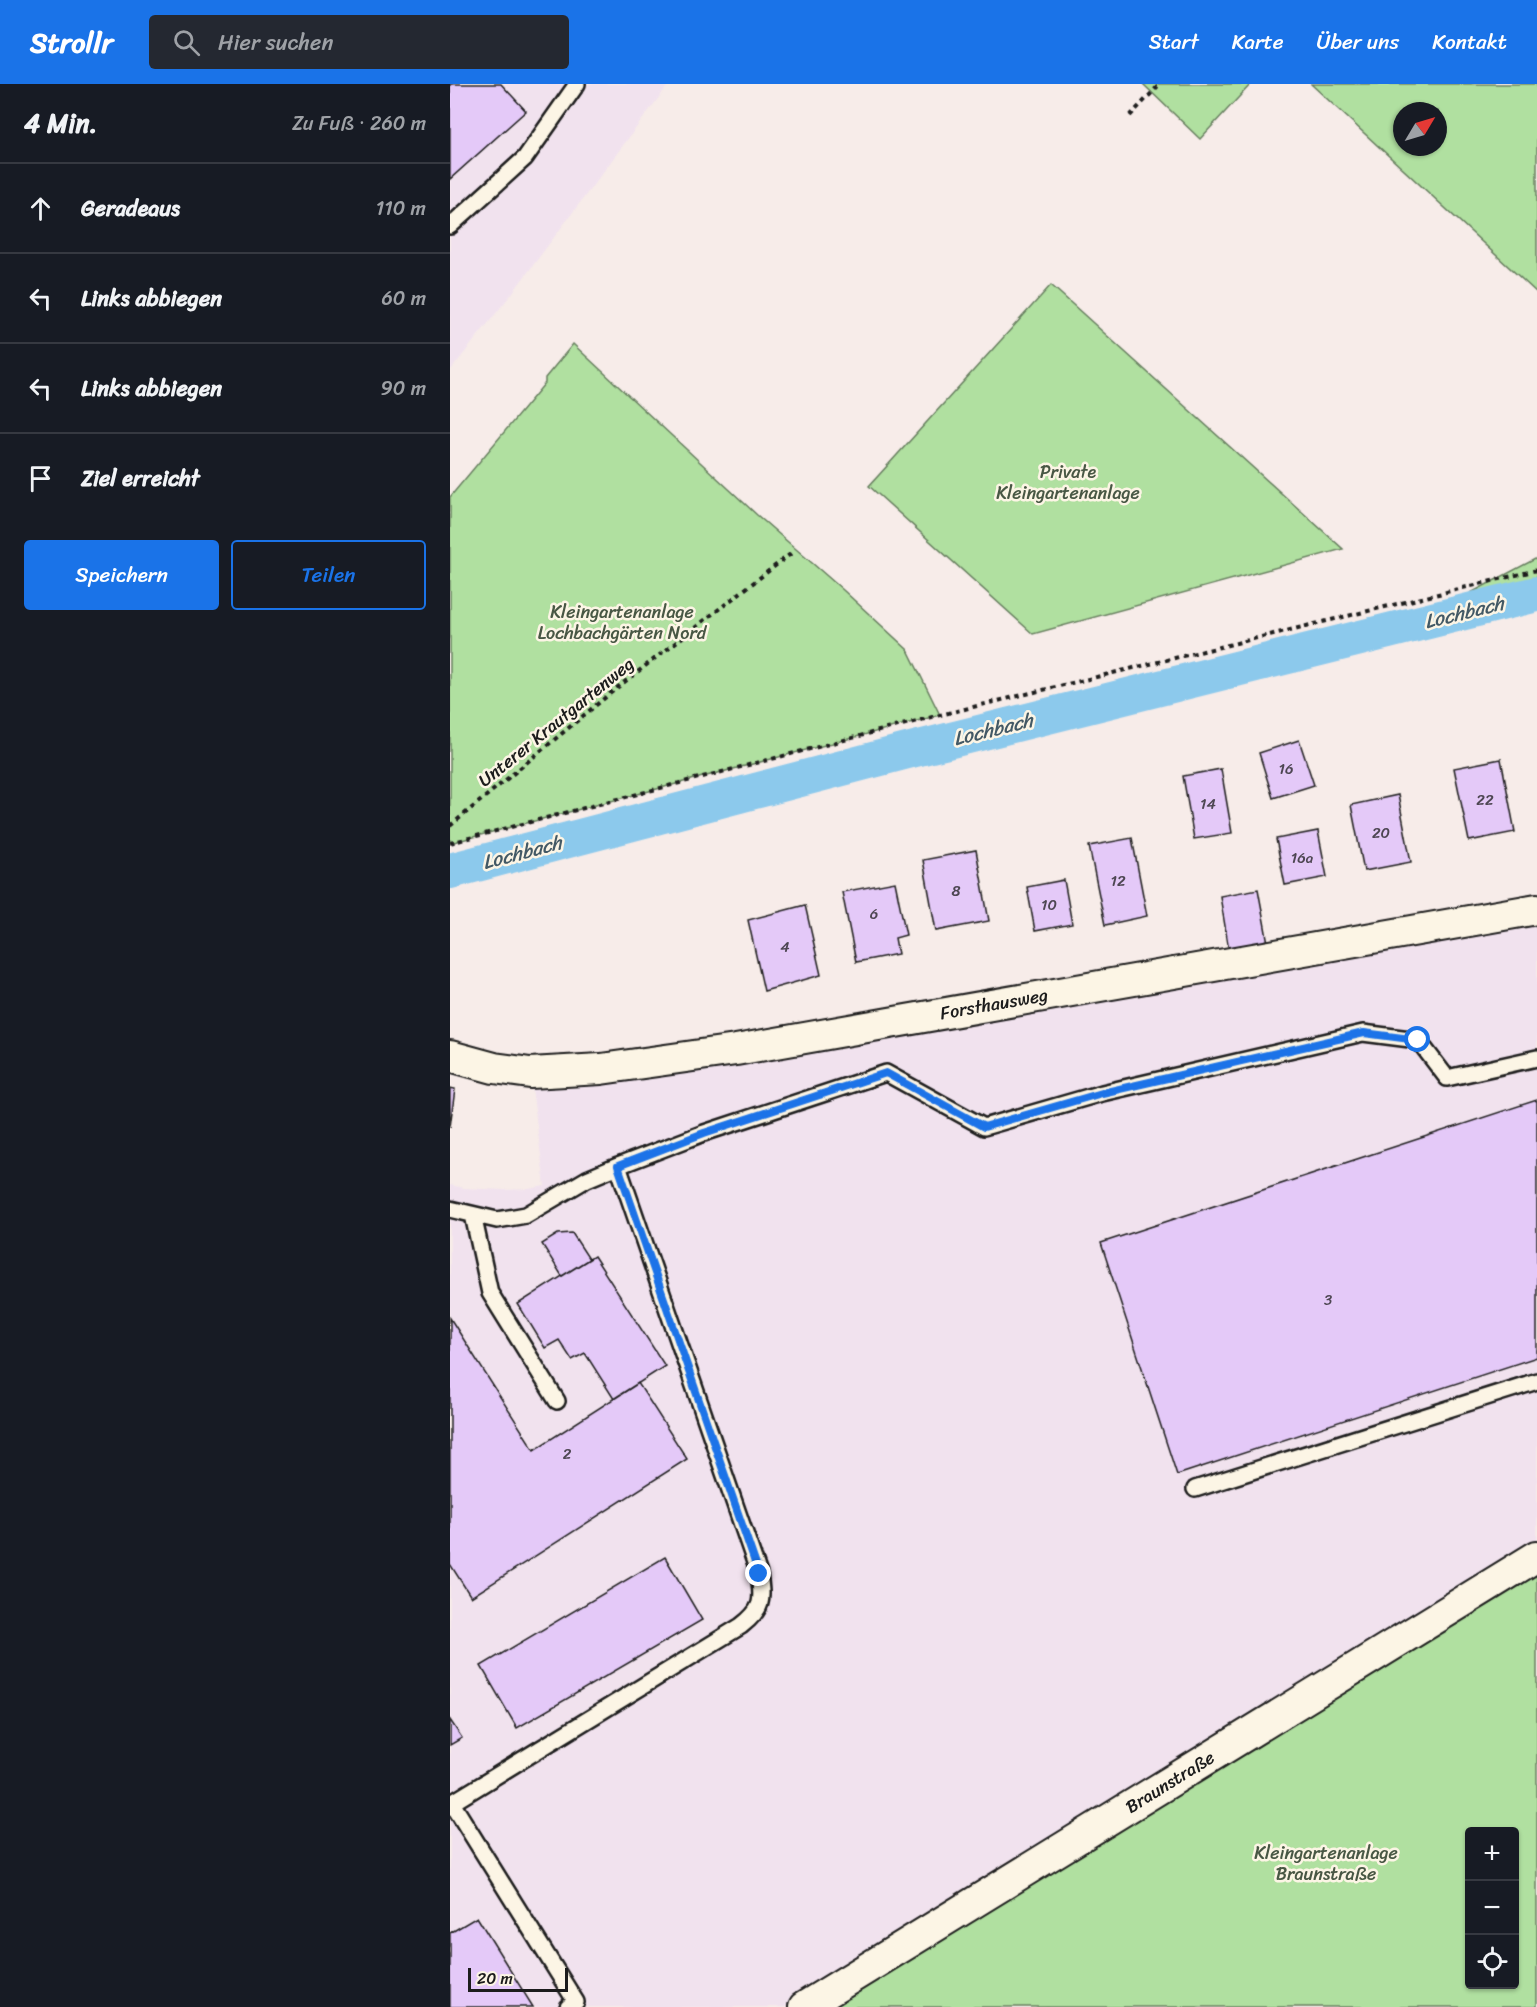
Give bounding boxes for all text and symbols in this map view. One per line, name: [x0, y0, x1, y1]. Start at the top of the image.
search box: [149, 15, 569, 69]
text: Strollr: [30, 18, 113, 67]
text: Hier suchen: [218, 23, 333, 62]
text: Start: [1149, 23, 1199, 61]
text: Karte: [1232, 23, 1284, 61]
text: Über uns: [1317, 23, 1399, 61]
text: Kontakt: [1432, 23, 1507, 61]
icon: search: [170, 26, 203, 59]
text: 4 Min.: [24, 100, 97, 146]
north arrow: [1393, 102, 1447, 156]
text: Zu Fuß · 260 m: [292, 106, 426, 141]
text: Geradeaus: [81, 189, 180, 228]
text: 110 m: [376, 191, 426, 226]
icon: ahead: [24, 192, 57, 225]
text: Links abbiegen: [81, 279, 222, 318]
text: 60 m: [381, 281, 426, 316]
icon: left: [24, 282, 57, 315]
text: Links abbiegen: [81, 369, 222, 408]
text: 90 m: [381, 371, 426, 406]
icon: left: [24, 372, 57, 405]
park label: Private Kleingartenanlage: [996, 456, 1140, 509]
text: Ziel erreicht: [81, 459, 200, 498]
icon: arrive: [24, 462, 57, 495]
button: Speichern: [24, 540, 219, 610]
button: Teilen: [231, 540, 426, 610]
water label: Lochbach: [1421, 585, 1510, 639]
park label: Kleingartenanlage Lochbachgärten Nord: [538, 596, 708, 649]
street label: Unterer Krautgartenweg: [471, 649, 641, 795]
water label: Lochbach: [950, 702, 1039, 756]
house number: 16: [1279, 756, 1293, 782]
house number: 22: [1476, 787, 1494, 813]
house number: 14: [1200, 791, 1216, 817]
house number: 20: [1372, 820, 1390, 846]
water label: Lochbach: [478, 824, 568, 880]
house number: 16a: [1291, 845, 1314, 871]
house number: 12: [1110, 868, 1126, 894]
house number: 8: [951, 878, 961, 904]
house number: 10: [1041, 892, 1057, 918]
house number: 6: [870, 901, 878, 927]
house number: 4: [780, 934, 790, 960]
street label: Forsthausweg: [938, 979, 1050, 1029]
route start: [1404, 1026, 1430, 1052]
house number: 3: [1324, 1287, 1332, 1313]
house number: 2: [563, 1441, 572, 1467]
route end: [745, 1560, 771, 1586]
street label: Braunstraße: [1119, 1742, 1221, 1822]
map controls: [1465, 1827, 1519, 1989]
button: +: [1465, 1827, 1519, 1881]
park label: Kleingartenanlage Braunstraße: [1254, 1837, 1398, 1890]
button: −: [1465, 1881, 1519, 1935]
button: locate: [1465, 1935, 1519, 1989]
text: 20 m: [477, 1964, 513, 1993]
scale bar: [468, 1965, 568, 1992]

